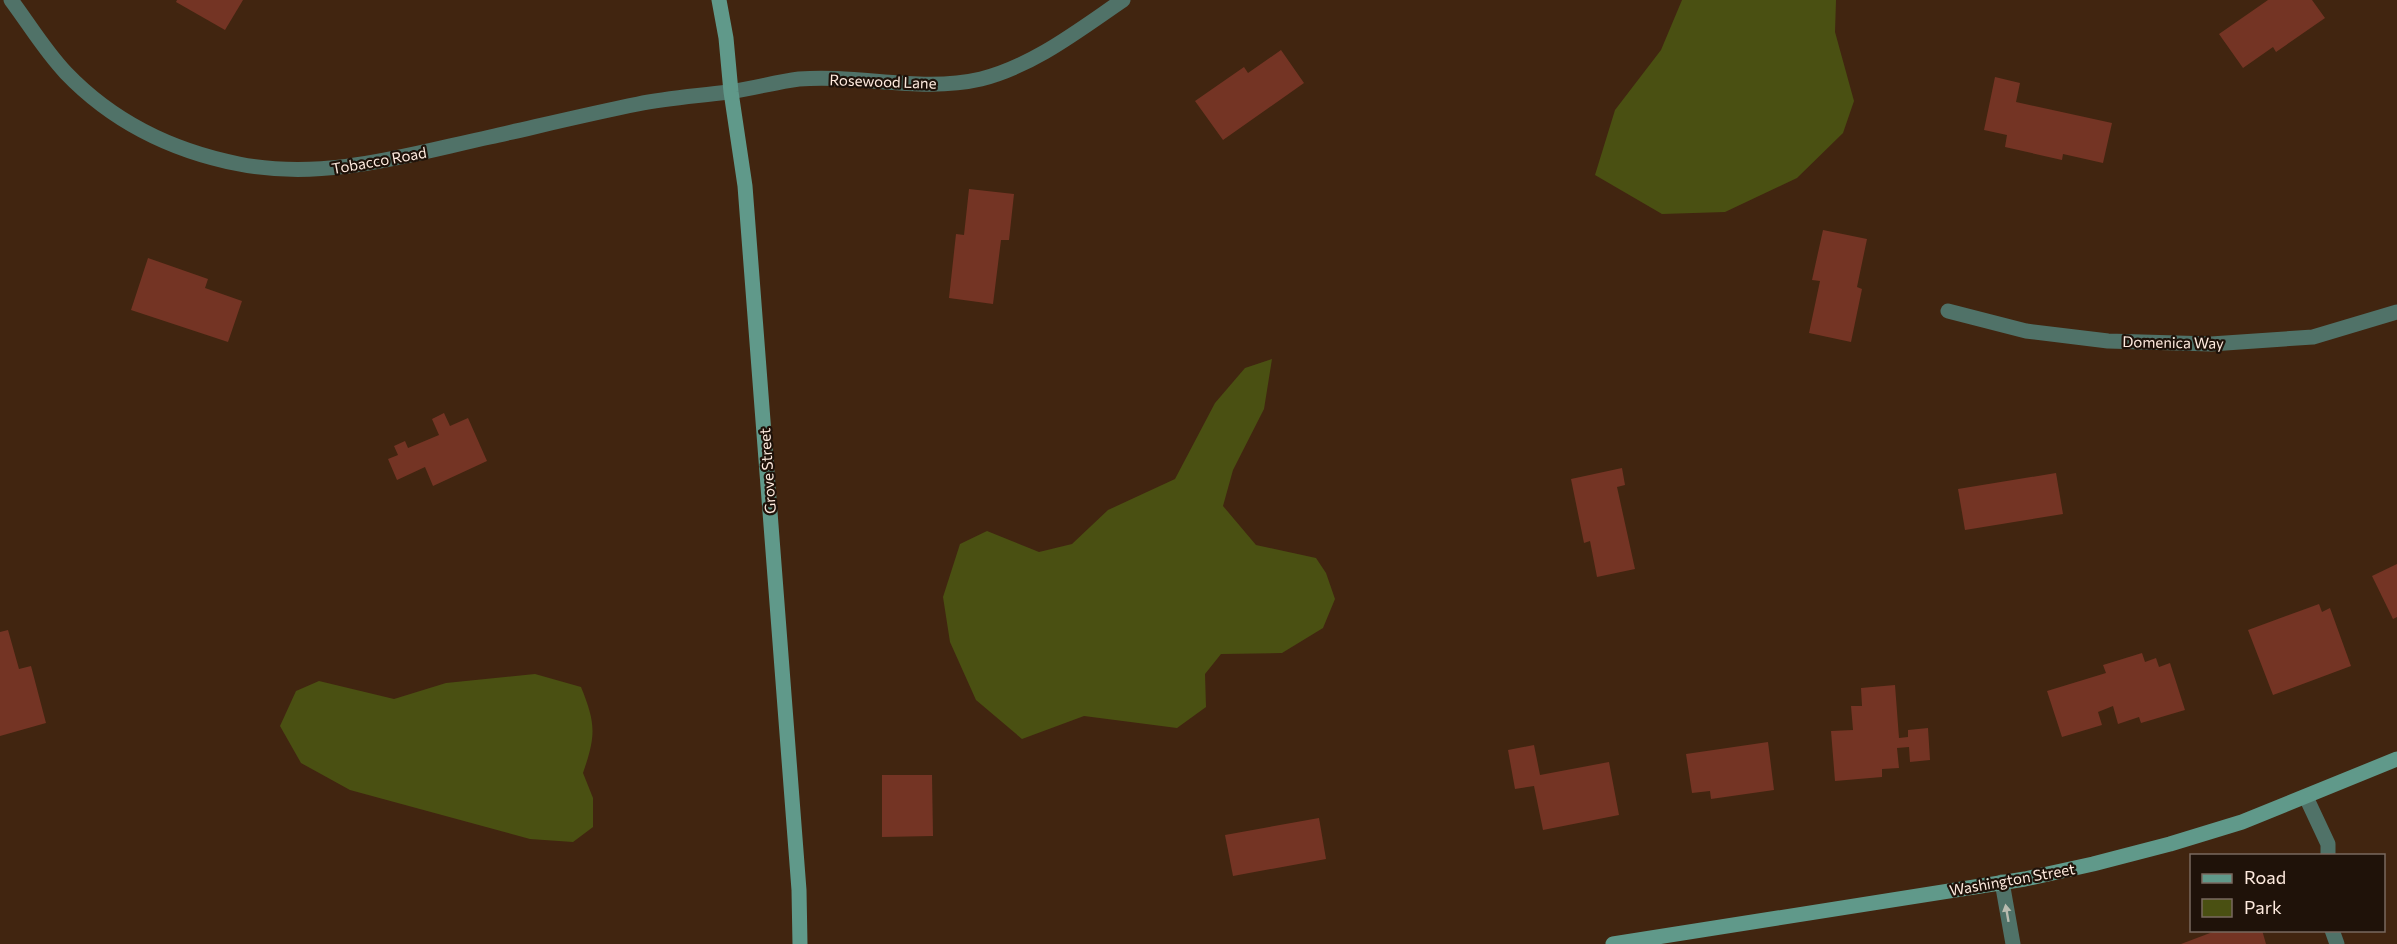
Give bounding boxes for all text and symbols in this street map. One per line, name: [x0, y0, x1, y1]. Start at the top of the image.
street label: Rosewood Lane: [829, 70, 937, 92]
street label: Tobacco Road: [330, 143, 428, 177]
street label: Domenica Way: [2122, 332, 2224, 352]
street label: Grove Street: [755, 427, 779, 515]
legend: [2190, 854, 2385, 932]
street label: Washington Street: [1948, 859, 2076, 899]
text: Road: [2244, 866, 2286, 888]
text: Park: [2244, 896, 2282, 918]
one-way arrow: [2003, 904, 2012, 923]

